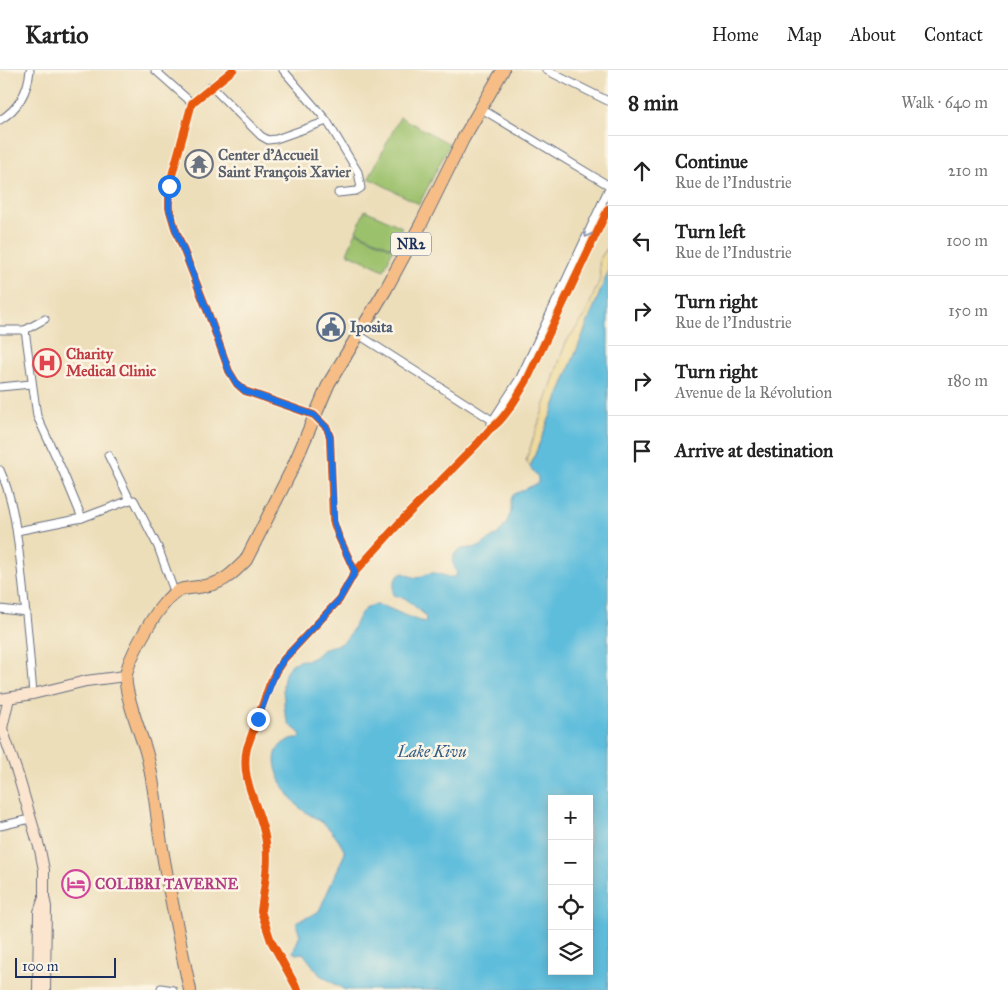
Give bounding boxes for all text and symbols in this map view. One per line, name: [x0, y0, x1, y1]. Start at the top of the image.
text: Kartio: [25, 20, 88, 50]
text: Home: [712, 24, 759, 46]
text: Map: [787, 24, 822, 46]
text: About: [850, 24, 896, 46]
text: Contact: [924, 24, 983, 46]
text: 8 min: [628, 90, 678, 116]
text: Walk · 640 m: [901, 93, 988, 112]
place label: Center d'Accueil Saint François Xavier: [218, 146, 351, 182]
temple icon: Center d'Accueil Saint François Xavier: [184, 149, 214, 179]
text: Continue: [675, 150, 748, 173]
icon: ahead: [628, 157, 656, 185]
text: 210 m: [948, 161, 988, 180]
text: Rue de l'Industrie: [675, 173, 792, 192]
route start: [158, 175, 181, 198]
text: Turn left: [675, 220, 745, 243]
icon: left: [628, 227, 656, 255]
one-way arrow: [583, 229, 593, 238]
text: 100 m: [946, 231, 988, 250]
road number: NR2: [391, 232, 431, 255]
text: Rue de l'Industrie: [675, 243, 792, 262]
text: Turn right: [675, 290, 758, 313]
icon: right: [628, 297, 656, 325]
text: 150 m: [948, 301, 988, 320]
public building icon: Iposita: [316, 312, 346, 342]
text: Rue de l'Industrie: [675, 313, 792, 332]
place label: Iposita: [350, 318, 393, 337]
place label: Charity Medical Clinic: [66, 345, 157, 380]
hospital icon: Charity Medical Clinic: [32, 348, 62, 378]
text: Turn right: [675, 360, 758, 383]
icon: right: [628, 367, 656, 395]
text: 180 m: [947, 371, 988, 390]
text: Avenue de la Révolution: [675, 383, 832, 402]
icon: arrive: [628, 437, 656, 465]
text: Arrive at destination: [675, 439, 833, 462]
route end: [247, 708, 270, 731]
water label: Lake Kivu: [396, 742, 467, 761]
map controls: [548, 795, 593, 975]
button: +: [548, 795, 593, 840]
button: −: [548, 840, 593, 885]
hotel icon: COLIBRI TAVERNE: [61, 869, 91, 899]
place label: COLIBRI TAVERNE: [95, 875, 238, 893]
button: locate: [548, 885, 593, 930]
button: layers: [548, 930, 593, 975]
scale bar: [15, 955, 116, 978]
text: 100 m: [22, 958, 59, 975]

